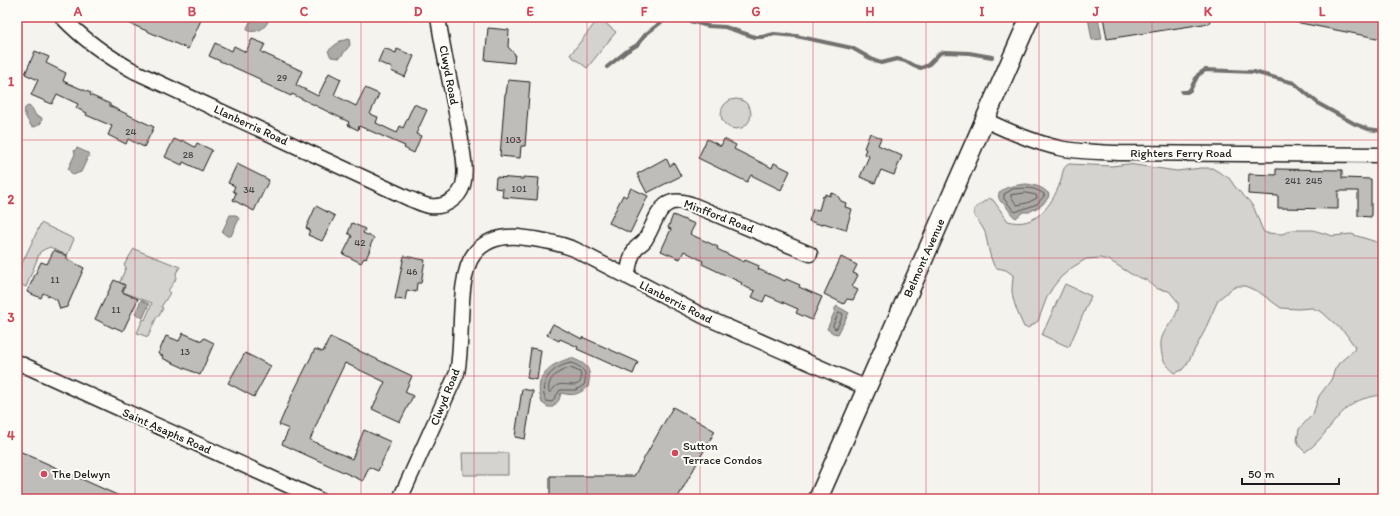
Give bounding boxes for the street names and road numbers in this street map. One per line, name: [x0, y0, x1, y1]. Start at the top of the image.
street label: Clwyd Road: [436, 44, 462, 106]
street label: Llanberris Road: [212, 102, 291, 148]
street label: Righters Ferry Road: [1130, 146, 1232, 160]
street label: Minfford Road: [682, 196, 756, 236]
street label: Belmont Avenue: [900, 216, 948, 300]
street label: Llanberris Road: [637, 278, 715, 327]
street label: Clwyd Road: [427, 366, 463, 428]
street label: Saint Asaphs Road: [120, 405, 214, 457]

